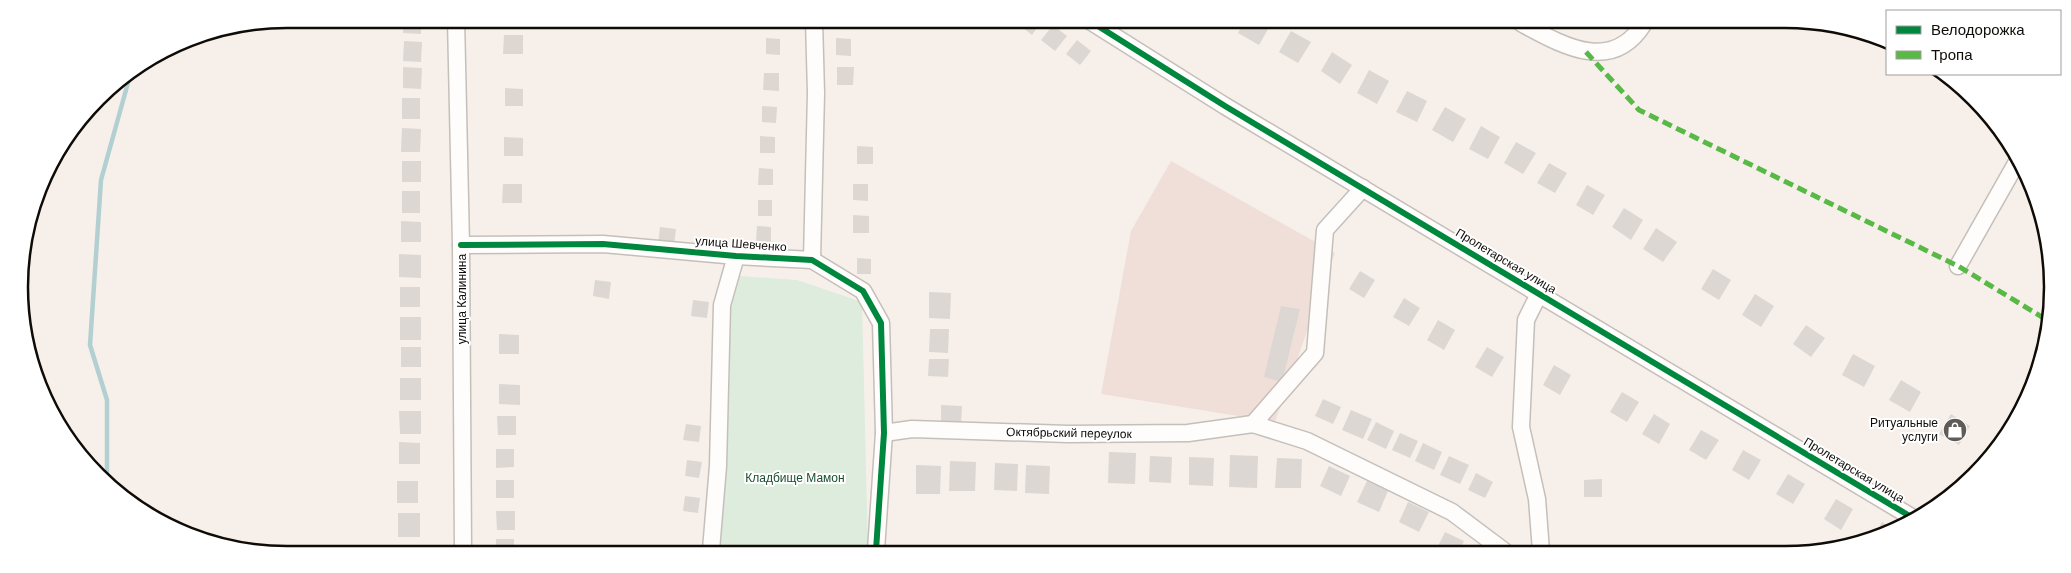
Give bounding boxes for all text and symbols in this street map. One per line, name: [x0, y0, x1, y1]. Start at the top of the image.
legend: [1886, 10, 2061, 75]
text: Велодорожка: [1931, 21, 2025, 38]
text: Тропа: [1931, 46, 1973, 63]
street label: Пролетарская улица: [1453, 225, 1559, 297]
street label: улица Шевченко: [695, 234, 787, 254]
street label: улица Калинина: [455, 254, 469, 344]
place label: Ритуальные услуги: [1870, 416, 1938, 444]
shop icon: Ритуальные услуги: [1942, 417, 1968, 443]
street label: Октябрьский переулок: [1006, 425, 1133, 441]
street label: Пролетарская улица: [1801, 434, 1907, 506]
park label: Кладбище Мамон: [745, 471, 845, 485]

